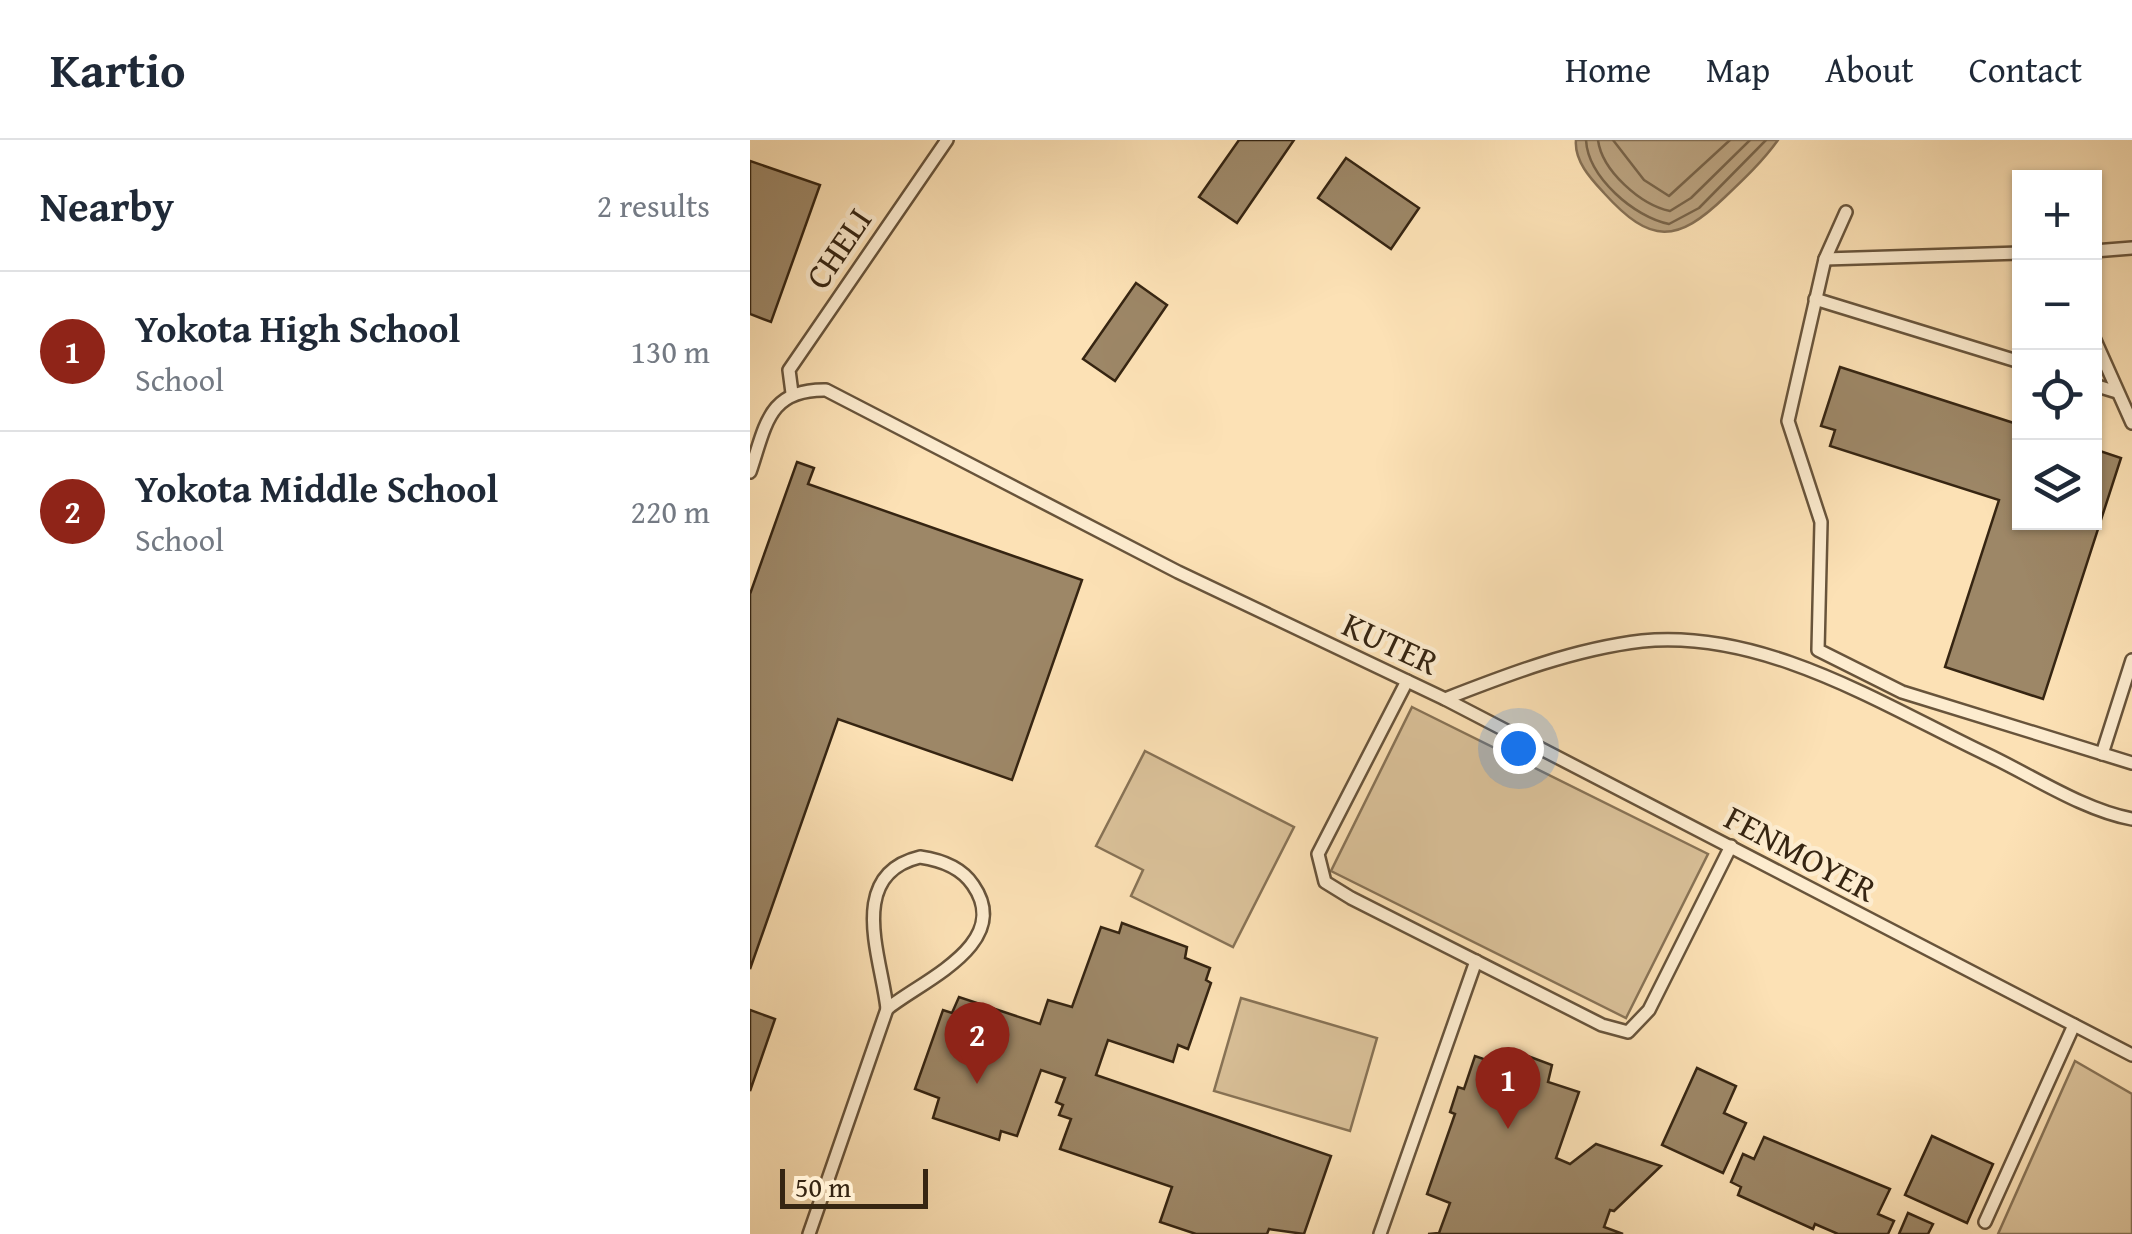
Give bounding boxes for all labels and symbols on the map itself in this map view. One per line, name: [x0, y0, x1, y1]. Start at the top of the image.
street label: CHELI: [792, 197, 884, 299]
street label: KUTER: [1334, 598, 1448, 688]
your location: [1493, 723, 1544, 774]
street label: FENMOYER: [1716, 792, 1887, 915]
pin: 2: [944, 1002, 1010, 1084]
pin: 1: [1476, 1046, 1540, 1129]
scale bar: [780, 1164, 928, 1208]

